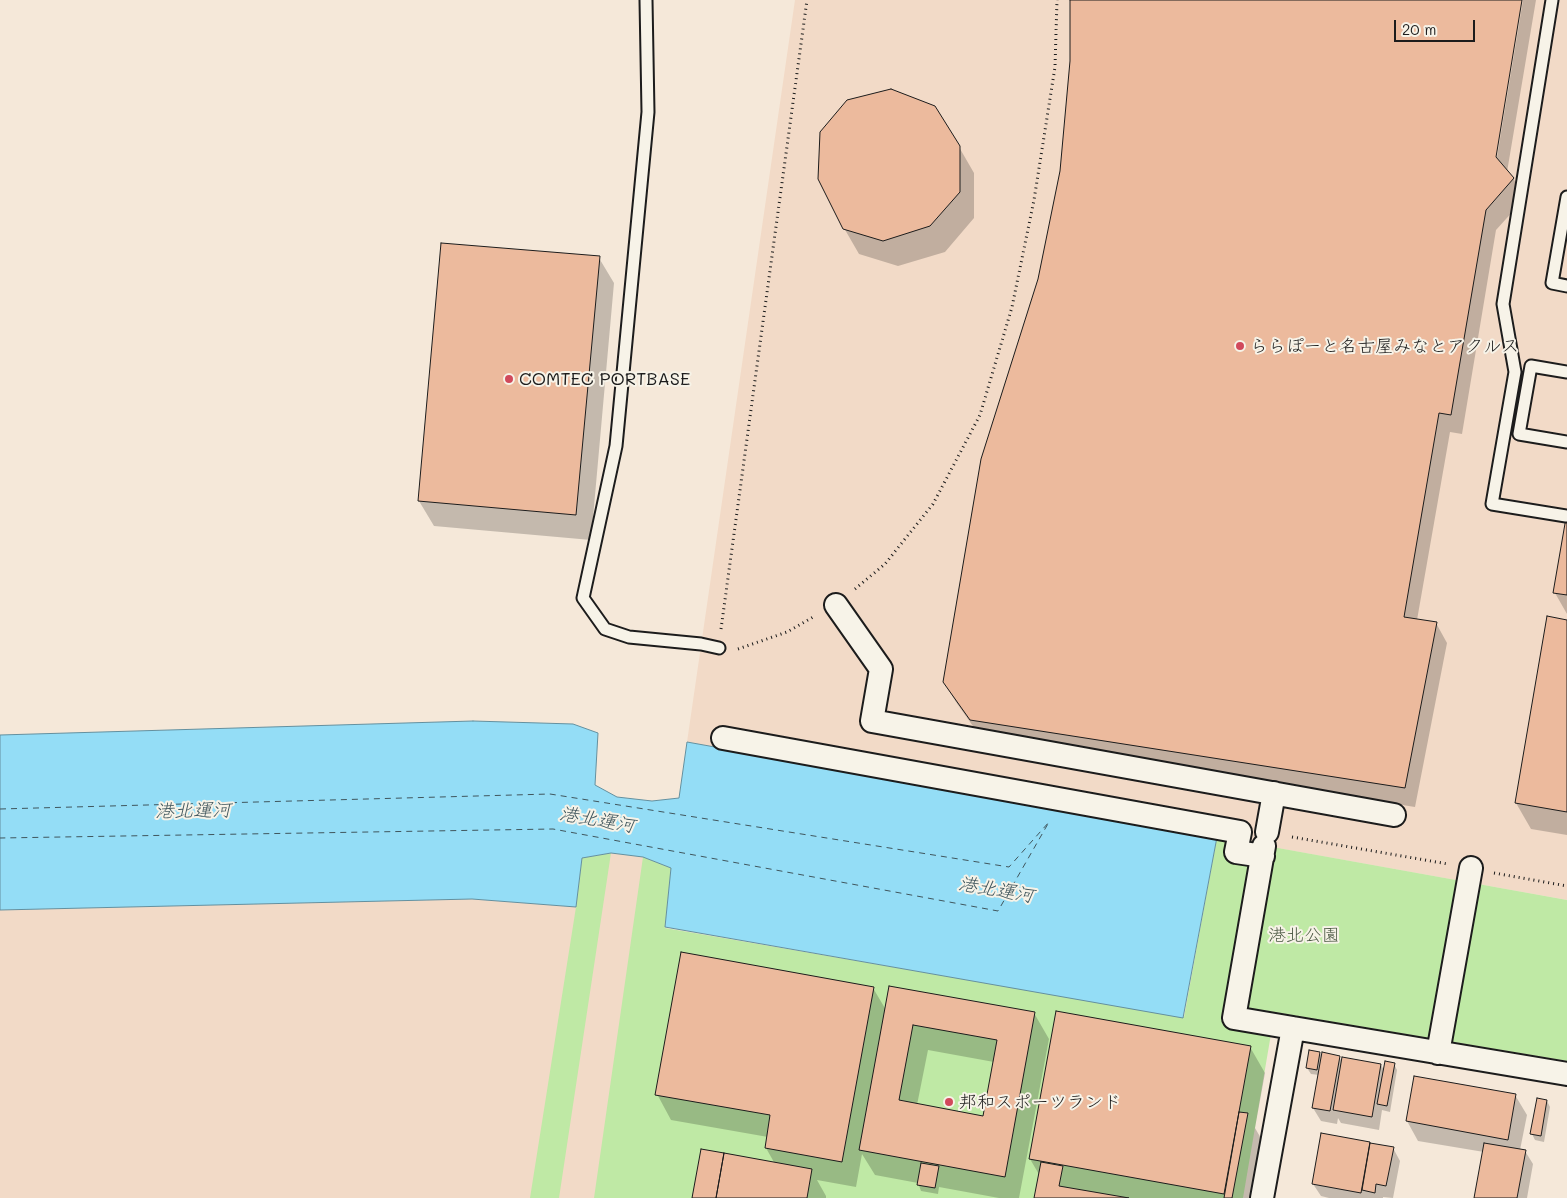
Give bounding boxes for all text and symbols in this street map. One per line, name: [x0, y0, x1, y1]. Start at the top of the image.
scale bar: [1397, 10, 1478, 42]
text: 20 m: [1402, 19, 1436, 39]
place label: ららぽーと名古屋みなとアクルス: [1250, 335, 1519, 357]
marker: ららぽーと名古屋みなとアクルス: [1234, 340, 1246, 352]
place label: COMTEC PORTBASE: [519, 368, 690, 390]
marker: COMTEC PORTBASE: [503, 373, 515, 385]
water label: 港北運河: [155, 799, 231, 823]
water label: 港北運河: [558, 802, 636, 838]
water label: 港北運河: [957, 872, 1035, 908]
park label: 港北公園: [1268, 924, 1340, 946]
place label: 邦和スポーツランド: [959, 1091, 1121, 1113]
marker: 邦和スポーツランド: [943, 1096, 955, 1108]

